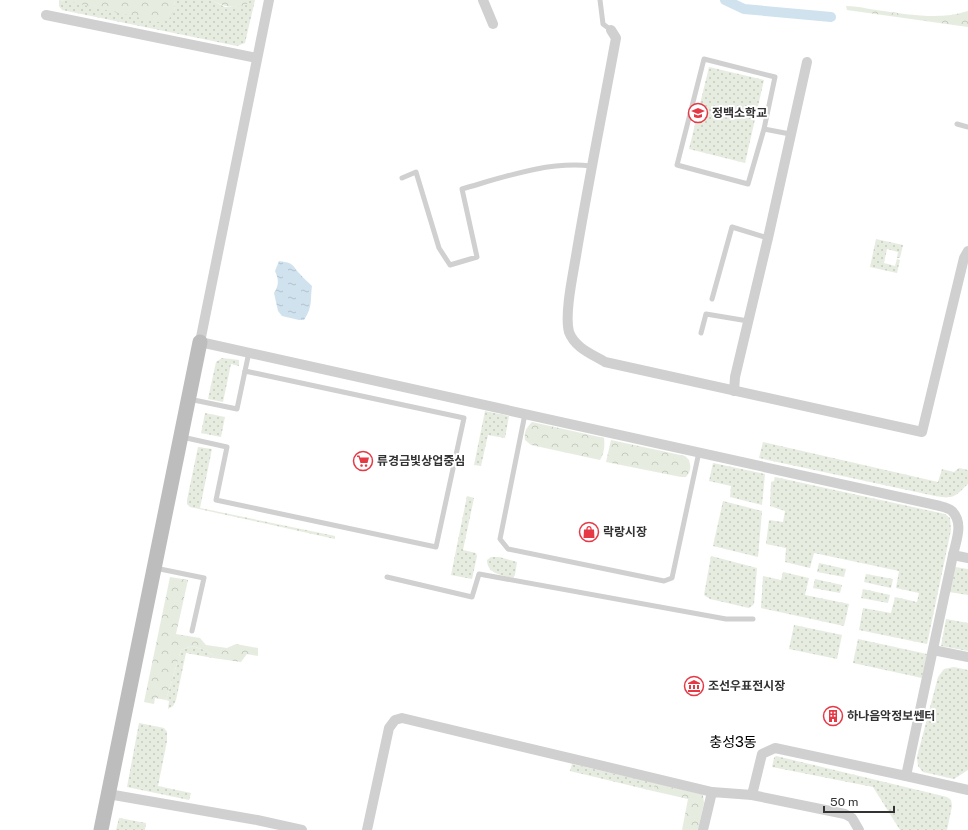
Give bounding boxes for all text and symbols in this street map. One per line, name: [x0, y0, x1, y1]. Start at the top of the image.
school or university icon: 정백소학교: [687, 102, 709, 124]
place label: 정백소학교: [712, 106, 767, 120]
supermarket icon: 류경금빛상업중심: [352, 450, 374, 472]
place label: 류경금빛상업중심: [377, 454, 465, 468]
shop icon: 락랑시장: [578, 521, 600, 543]
place label: 락랑시장: [603, 525, 647, 539]
museum icon: 조선우표전시장: [683, 675, 705, 697]
place label: 조선우표전시장: [708, 679, 785, 693]
building icon: 하나음악정보쎈터: [822, 705, 844, 727]
place label: 하나음악정보쎈터: [847, 709, 935, 723]
district label: 충성3동: [709, 734, 757, 750]
scale bar: [824, 788, 894, 814]
text: 50 m: [830, 795, 858, 809]

